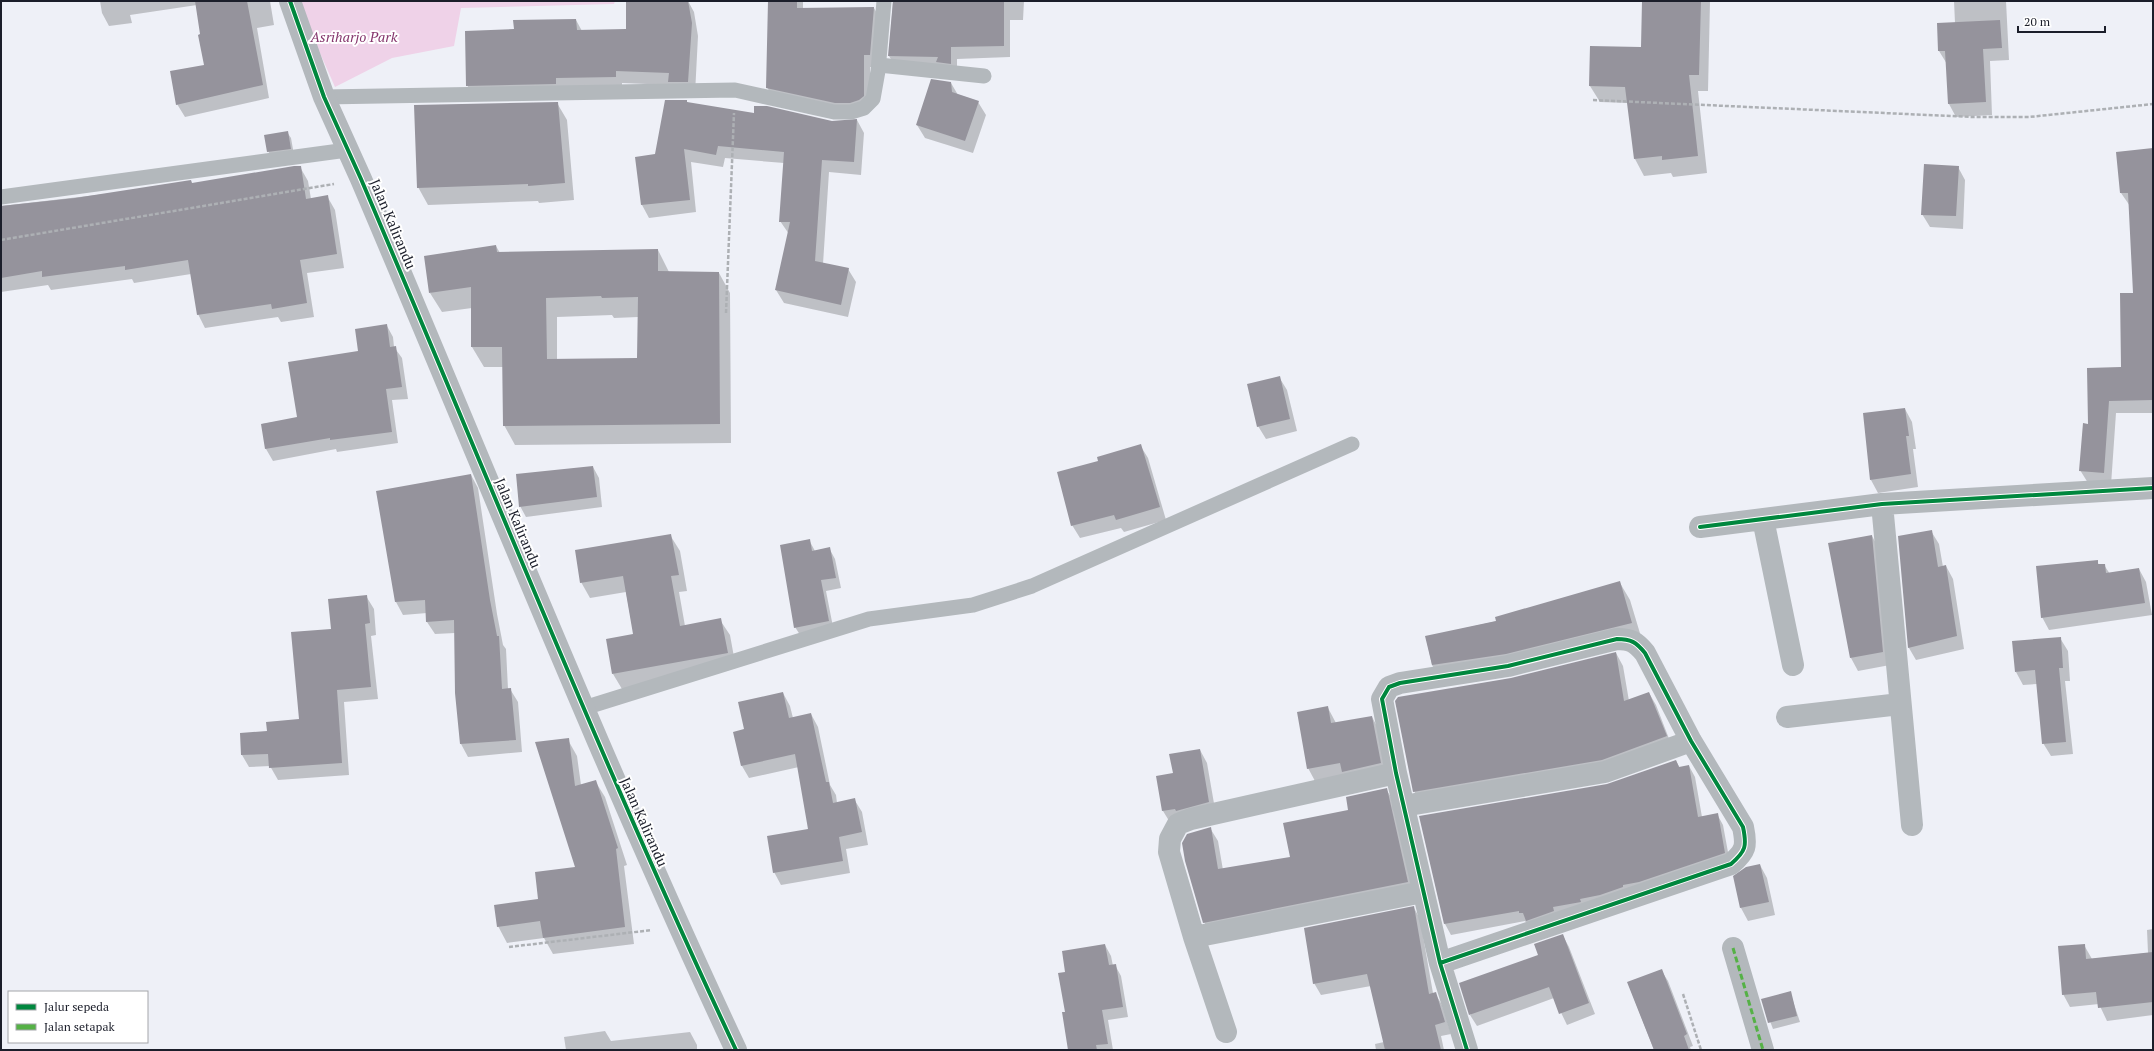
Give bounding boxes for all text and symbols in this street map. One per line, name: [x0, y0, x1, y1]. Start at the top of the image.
scale bar: [2018, 8, 2105, 34]
text: 20 m: [2024, 14, 2051, 29]
park label: Asriharjo Park: [310, 27, 398, 46]
street label: Jalan Kalirandu: [366, 176, 421, 272]
street label: Jalan Kalirandu: [491, 475, 546, 571]
street label: Jalan Kalirandu: [616, 774, 673, 869]
legend: [8, 991, 148, 1043]
text: Jalur sepeda: [44, 999, 109, 1014]
text: Jalan setapak: [44, 1019, 115, 1034]

